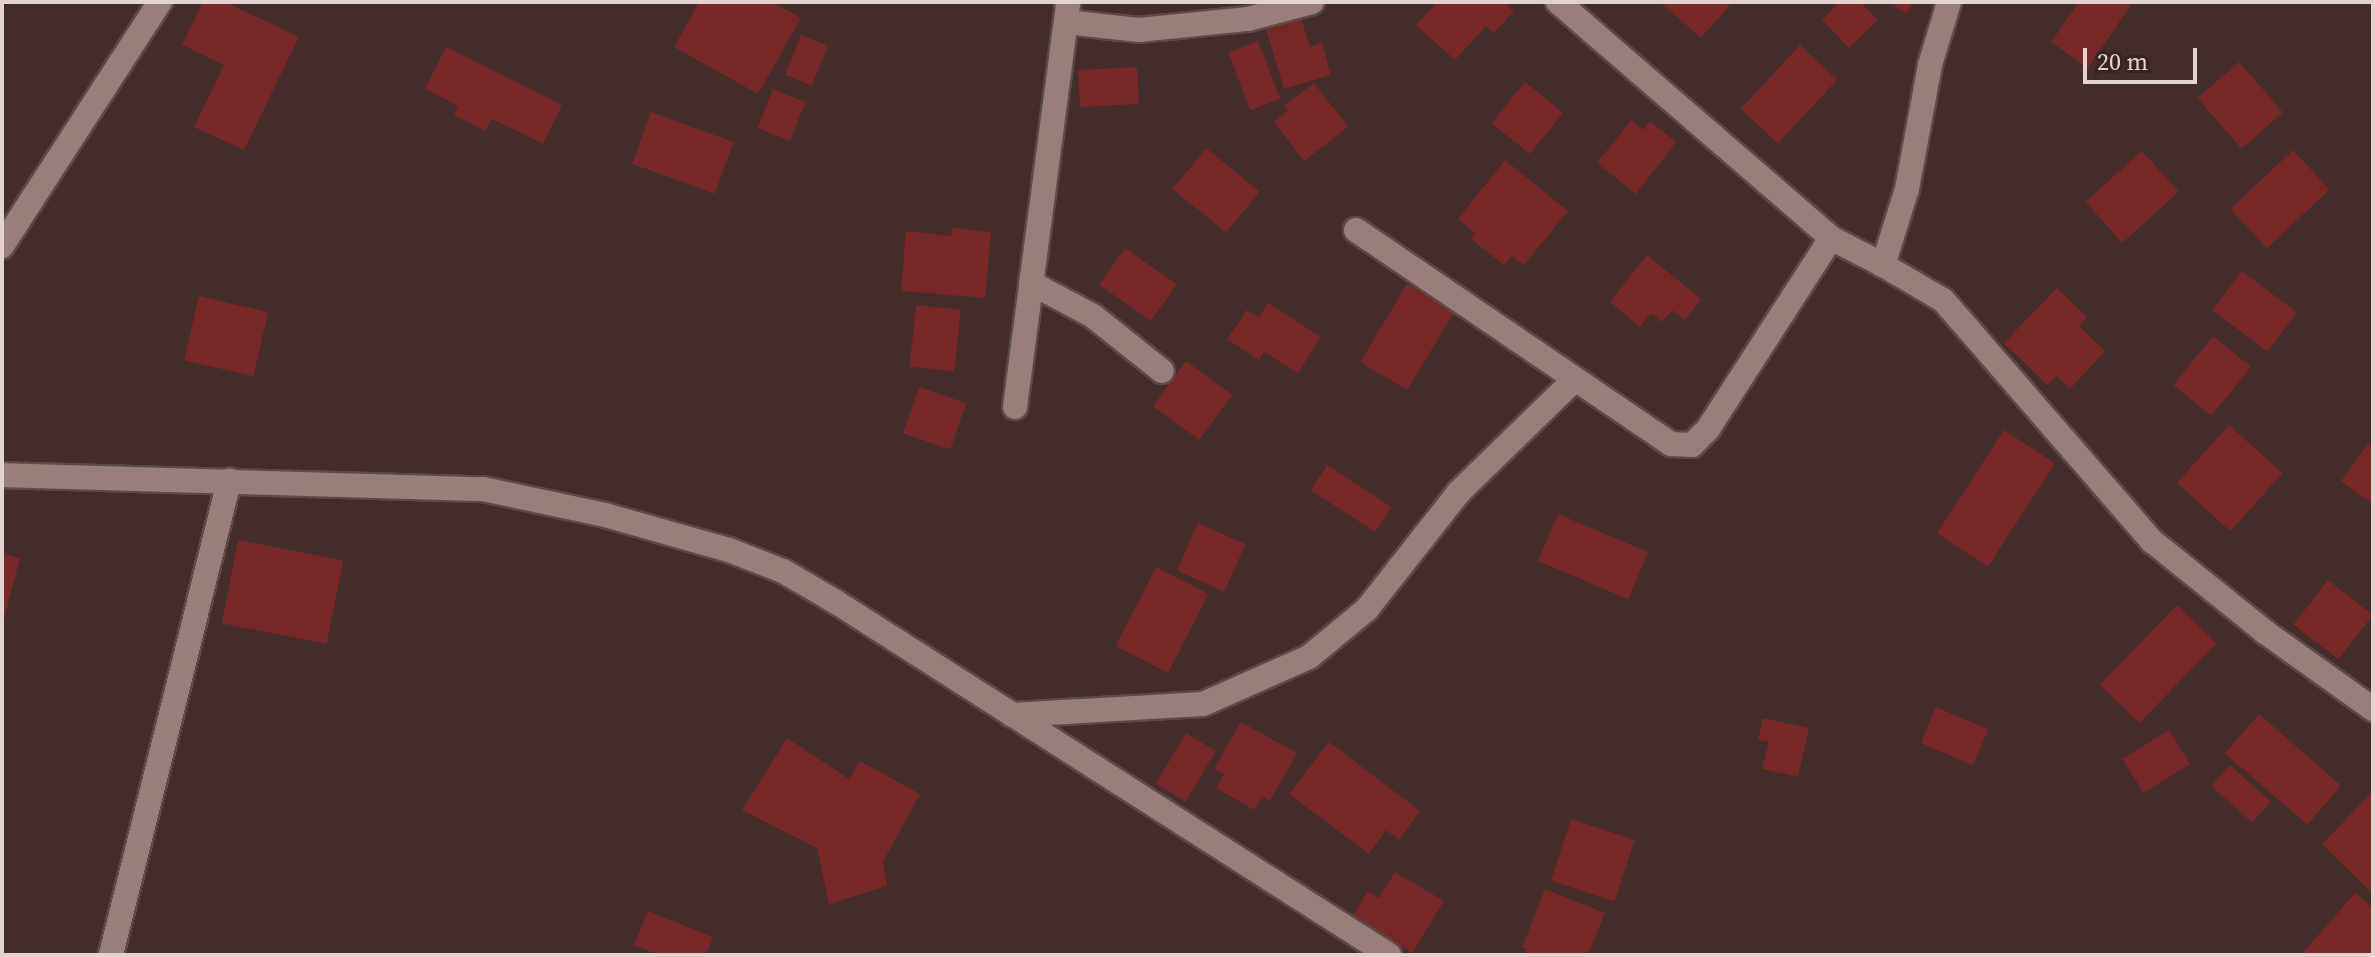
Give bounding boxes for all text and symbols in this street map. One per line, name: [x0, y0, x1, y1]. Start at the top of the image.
scale bar: [2087, 32, 2201, 82]
text: 20 m: [2097, 45, 2148, 78]

